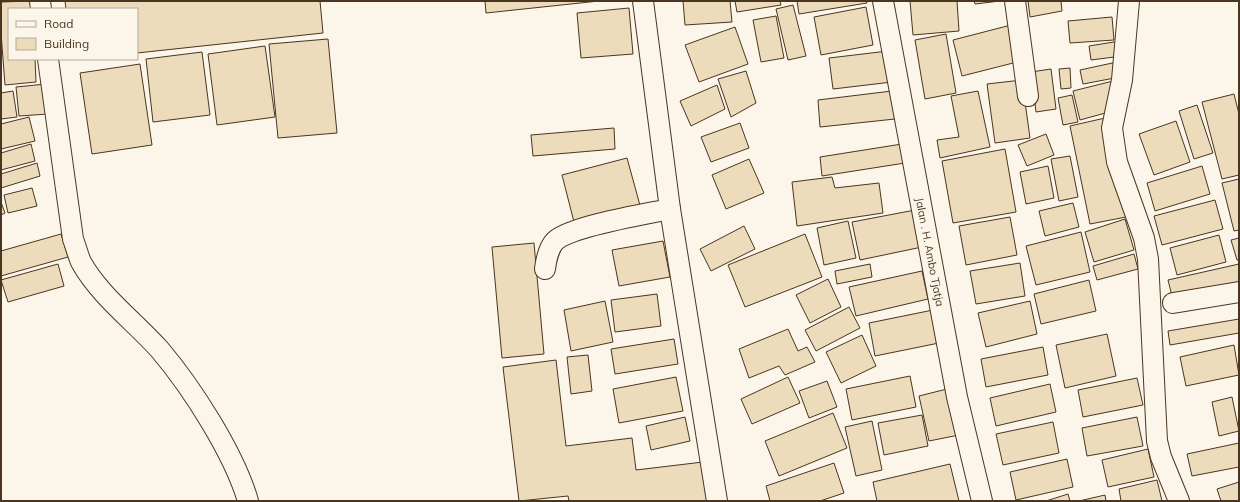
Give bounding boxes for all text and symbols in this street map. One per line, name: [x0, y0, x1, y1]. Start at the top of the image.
legend: [8, 8, 138, 60]
text: Road: [44, 16, 73, 31]
text: Building: [44, 36, 89, 51]
street label: Jalan . H. Ambo Tjatja: [913, 196, 947, 308]

